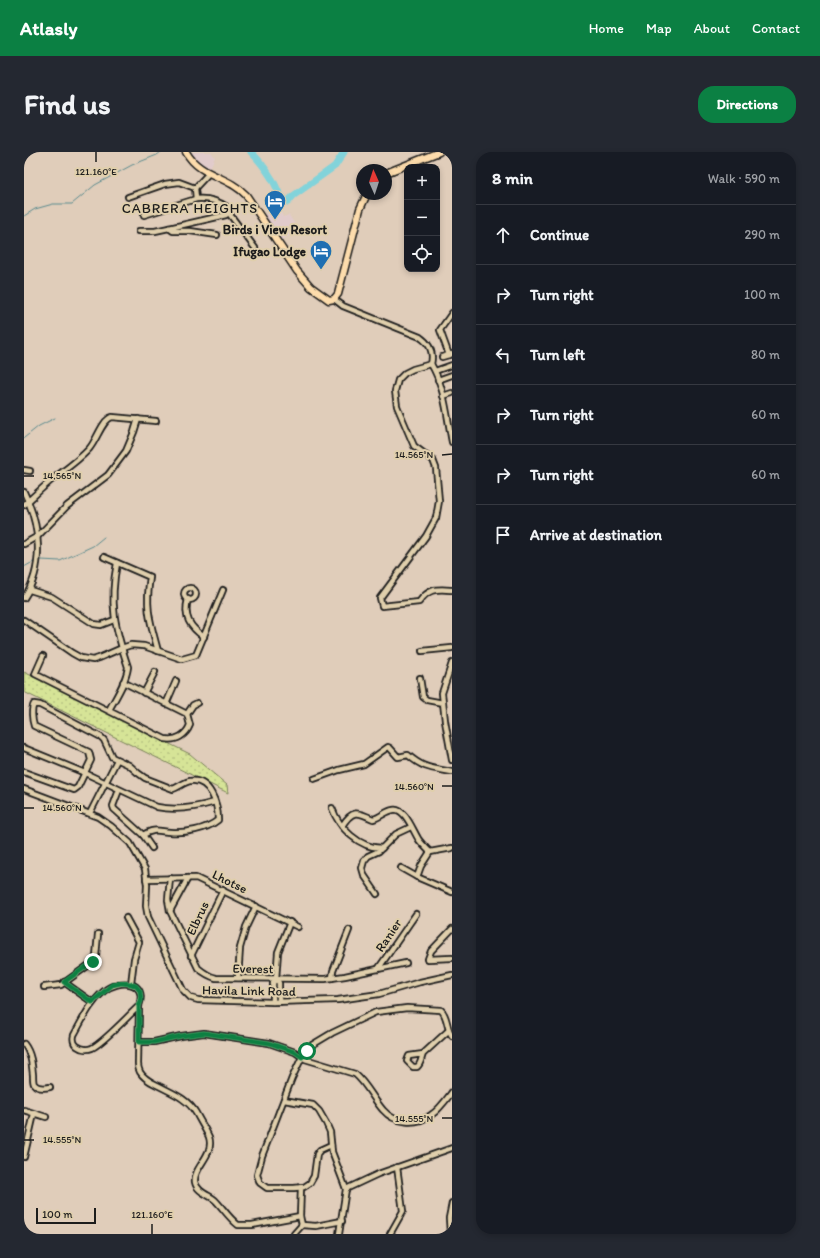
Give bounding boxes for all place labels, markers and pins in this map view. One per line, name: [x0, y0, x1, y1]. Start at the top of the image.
hotel icon: Birds i View Resort: [262, 188, 288, 221]
place label: Birds i View Resort: [223, 222, 327, 237]
hotel icon: Ifugao Lodge: [308, 238, 334, 271]
place label: Ifugao Lodge: [233, 244, 306, 260]

